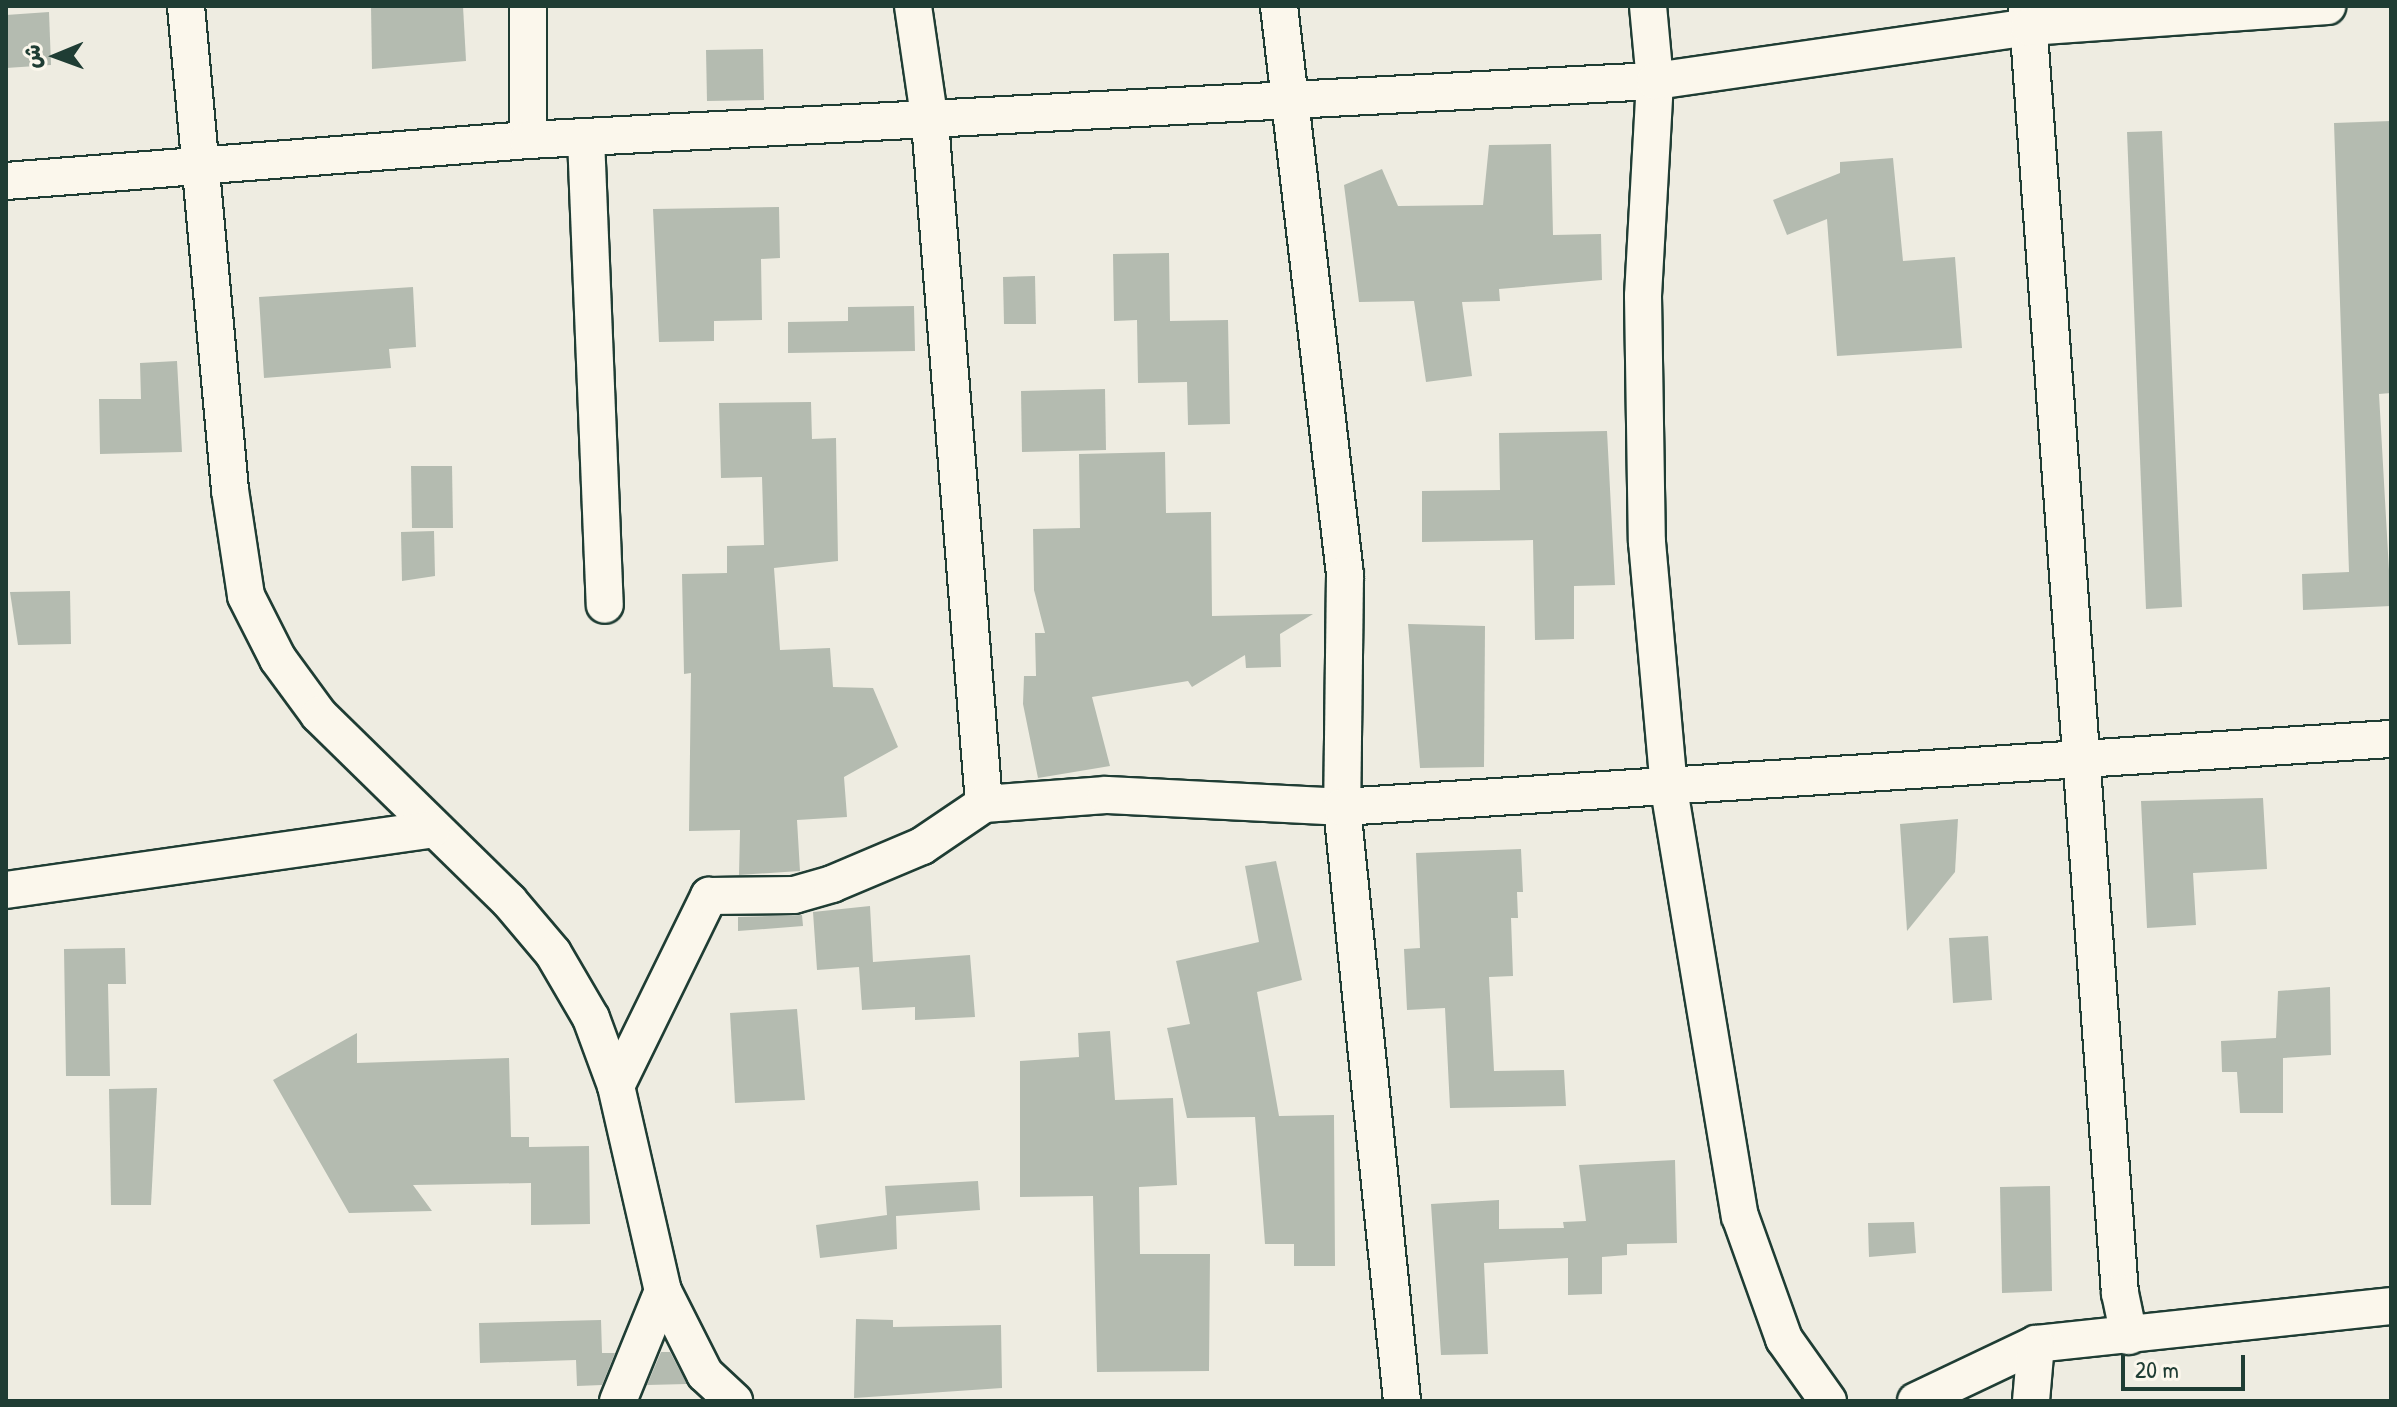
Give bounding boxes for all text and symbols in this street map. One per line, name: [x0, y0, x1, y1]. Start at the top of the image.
north arrow: [16, 16, 96, 96]
text: ش: [17, 44, 47, 69]
scale bar: [2125, 1339, 2249, 1389]
text: 20 m: [2135, 1353, 2179, 1385]

